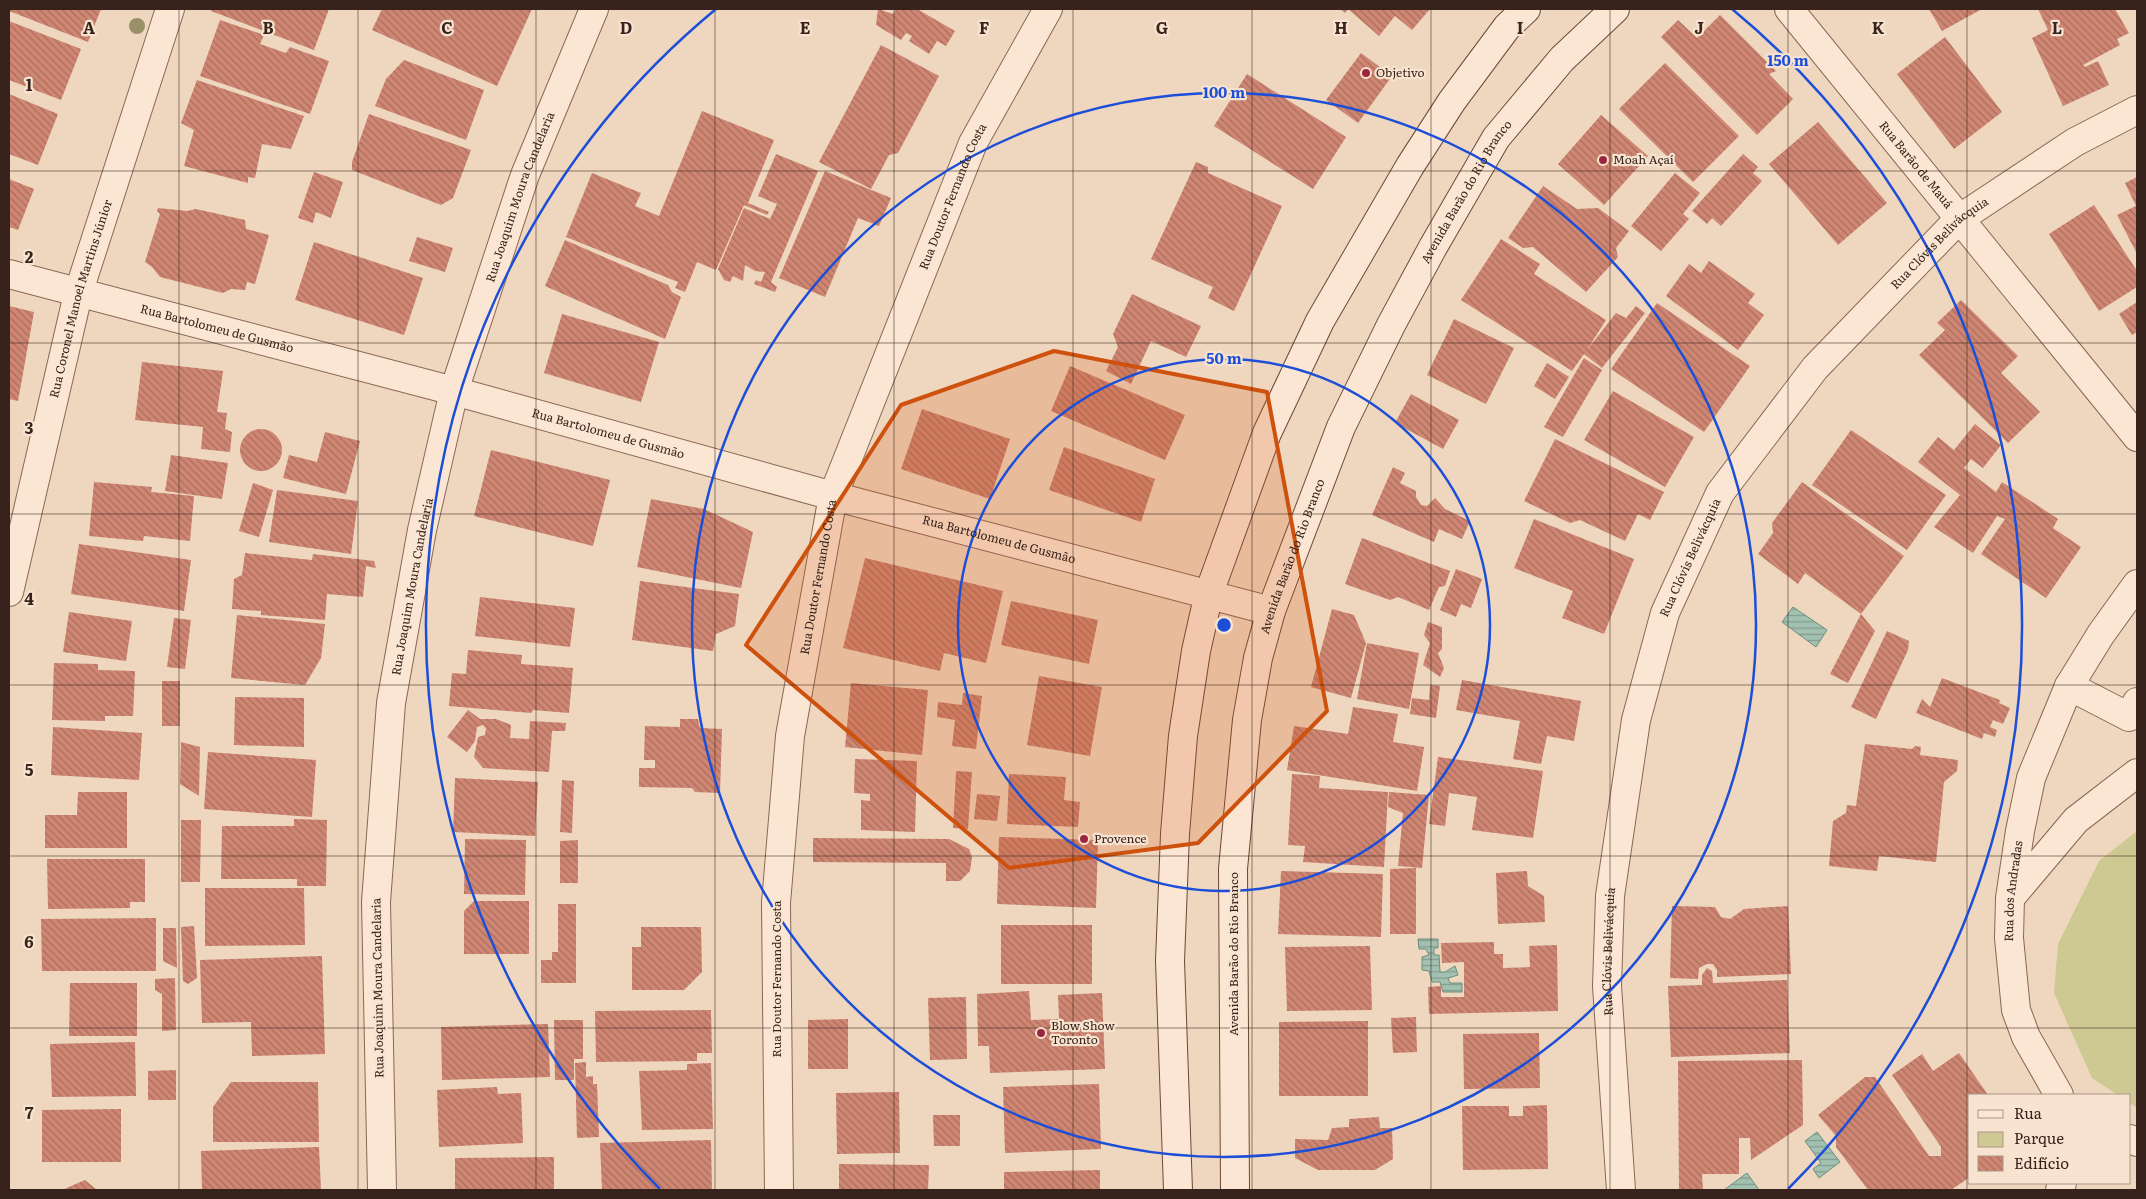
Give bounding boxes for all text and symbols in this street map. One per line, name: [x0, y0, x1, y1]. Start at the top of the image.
text: A: [83, 15, 95, 39]
text: B: [262, 15, 274, 39]
text: C: [441, 15, 453, 39]
text: D: [620, 15, 632, 39]
text: E: [800, 15, 811, 39]
text: F: [979, 15, 989, 39]
text: G: [1156, 15, 1168, 39]
text: H: [1334, 15, 1348, 39]
text: I: [1517, 15, 1523, 39]
text: J: [1694, 15, 1704, 39]
text: K: [1872, 15, 1885, 39]
text: L: [2052, 15, 2062, 39]
text: 150 m: [1767, 48, 1809, 71]
place label: Objetivo: [1376, 63, 1424, 81]
marker: Objetivo: [1360, 67, 1372, 79]
text: 1: [26, 72, 33, 96]
text: 100 m: [1203, 80, 1245, 103]
street label: Rua Joaquim Moura Candelaria: [480, 108, 559, 284]
street label: Avenida Barão do Rio Branco: [1416, 116, 1515, 266]
street label: Rua Barão de Mauá: [1875, 117, 1958, 212]
street label: Rua Doutor Fernando Costa: [914, 119, 991, 272]
place label: Moah Açaí: [1613, 150, 1674, 168]
marker: Moah Açaí: [1597, 154, 1609, 166]
street label: Rua Clóvis Belivácquia: [1886, 192, 1992, 293]
street label: Rua Coronel Manoel Martins Júnior: [44, 197, 116, 400]
text: 2: [25, 244, 34, 268]
street label: Rua Bartolomeu de Gusmão: [139, 299, 296, 356]
text: 50 m: [1206, 346, 1242, 369]
street label: Rua Bartolomeu de Gusmão: [530, 403, 687, 462]
text: 3: [25, 415, 34, 439]
street label: Avenida Barão do Rio Branco: [1255, 476, 1329, 636]
street label: Rua Joaquim Moura Candelaria: [386, 495, 437, 677]
street label: Rua Clóvis Belivácquia: [1654, 495, 1725, 620]
street label: Rua Doutor Fernando Costa: [795, 497, 840, 656]
street label: Rua Bartolomeu de Gusmão: [921, 510, 1078, 567]
text: 4: [24, 586, 34, 610]
centre of rings: [1215, 616, 1233, 634]
text: 5: [25, 757, 34, 781]
place label: Provence: [1094, 829, 1147, 847]
marker: Provence: [1078, 833, 1090, 845]
street label: Rua dos Andradas: [1999, 839, 2027, 942]
street label: Avenida Barão do Rio Branco: [1224, 872, 1242, 1036]
street label: Rua Clóvis Belivácquia: [1597, 885, 1619, 1016]
street label: Rua Joaquim Moura Candelaria: [366, 897, 388, 1078]
street label: Rua Doutor Fernando Costa: [767, 900, 785, 1058]
text: 6: [24, 929, 34, 953]
place label: Blow Show Toronto: [1051, 1016, 1115, 1048]
marker: Blow Show Toronto: [1035, 1027, 1047, 1039]
legend: [1968, 1094, 2131, 1184]
text: 7: [25, 1100, 34, 1124]
text: Rua: [2014, 1101, 2043, 1124]
text: Parque: [2014, 1126, 2064, 1149]
text: Edifício: [2014, 1151, 2069, 1174]

